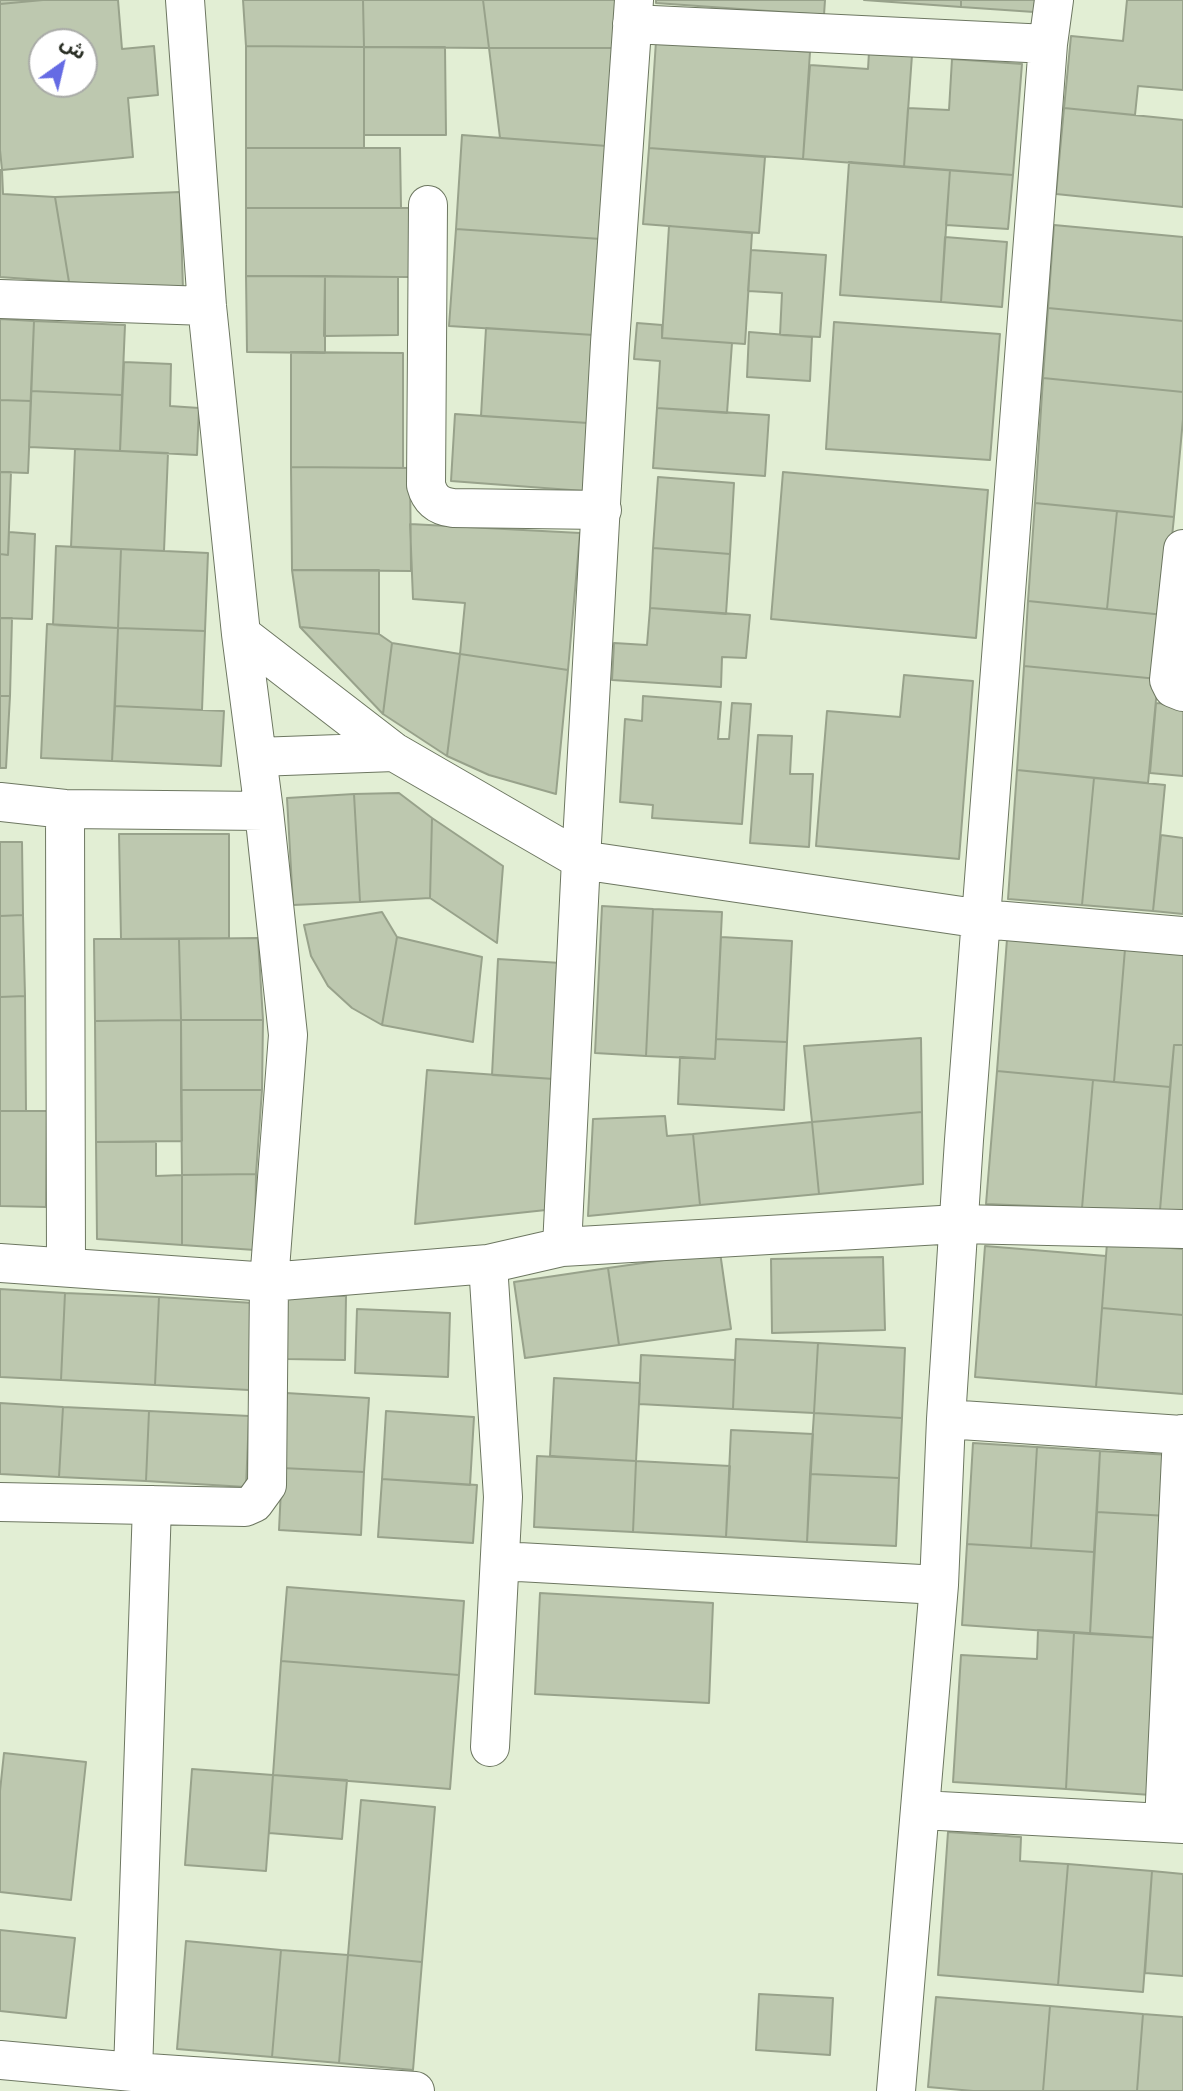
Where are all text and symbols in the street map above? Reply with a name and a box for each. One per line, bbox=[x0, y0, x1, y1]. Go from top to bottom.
north arrow bbox=[28, 28, 98, 98]
text: ش bbox=[57, 30, 91, 64]

